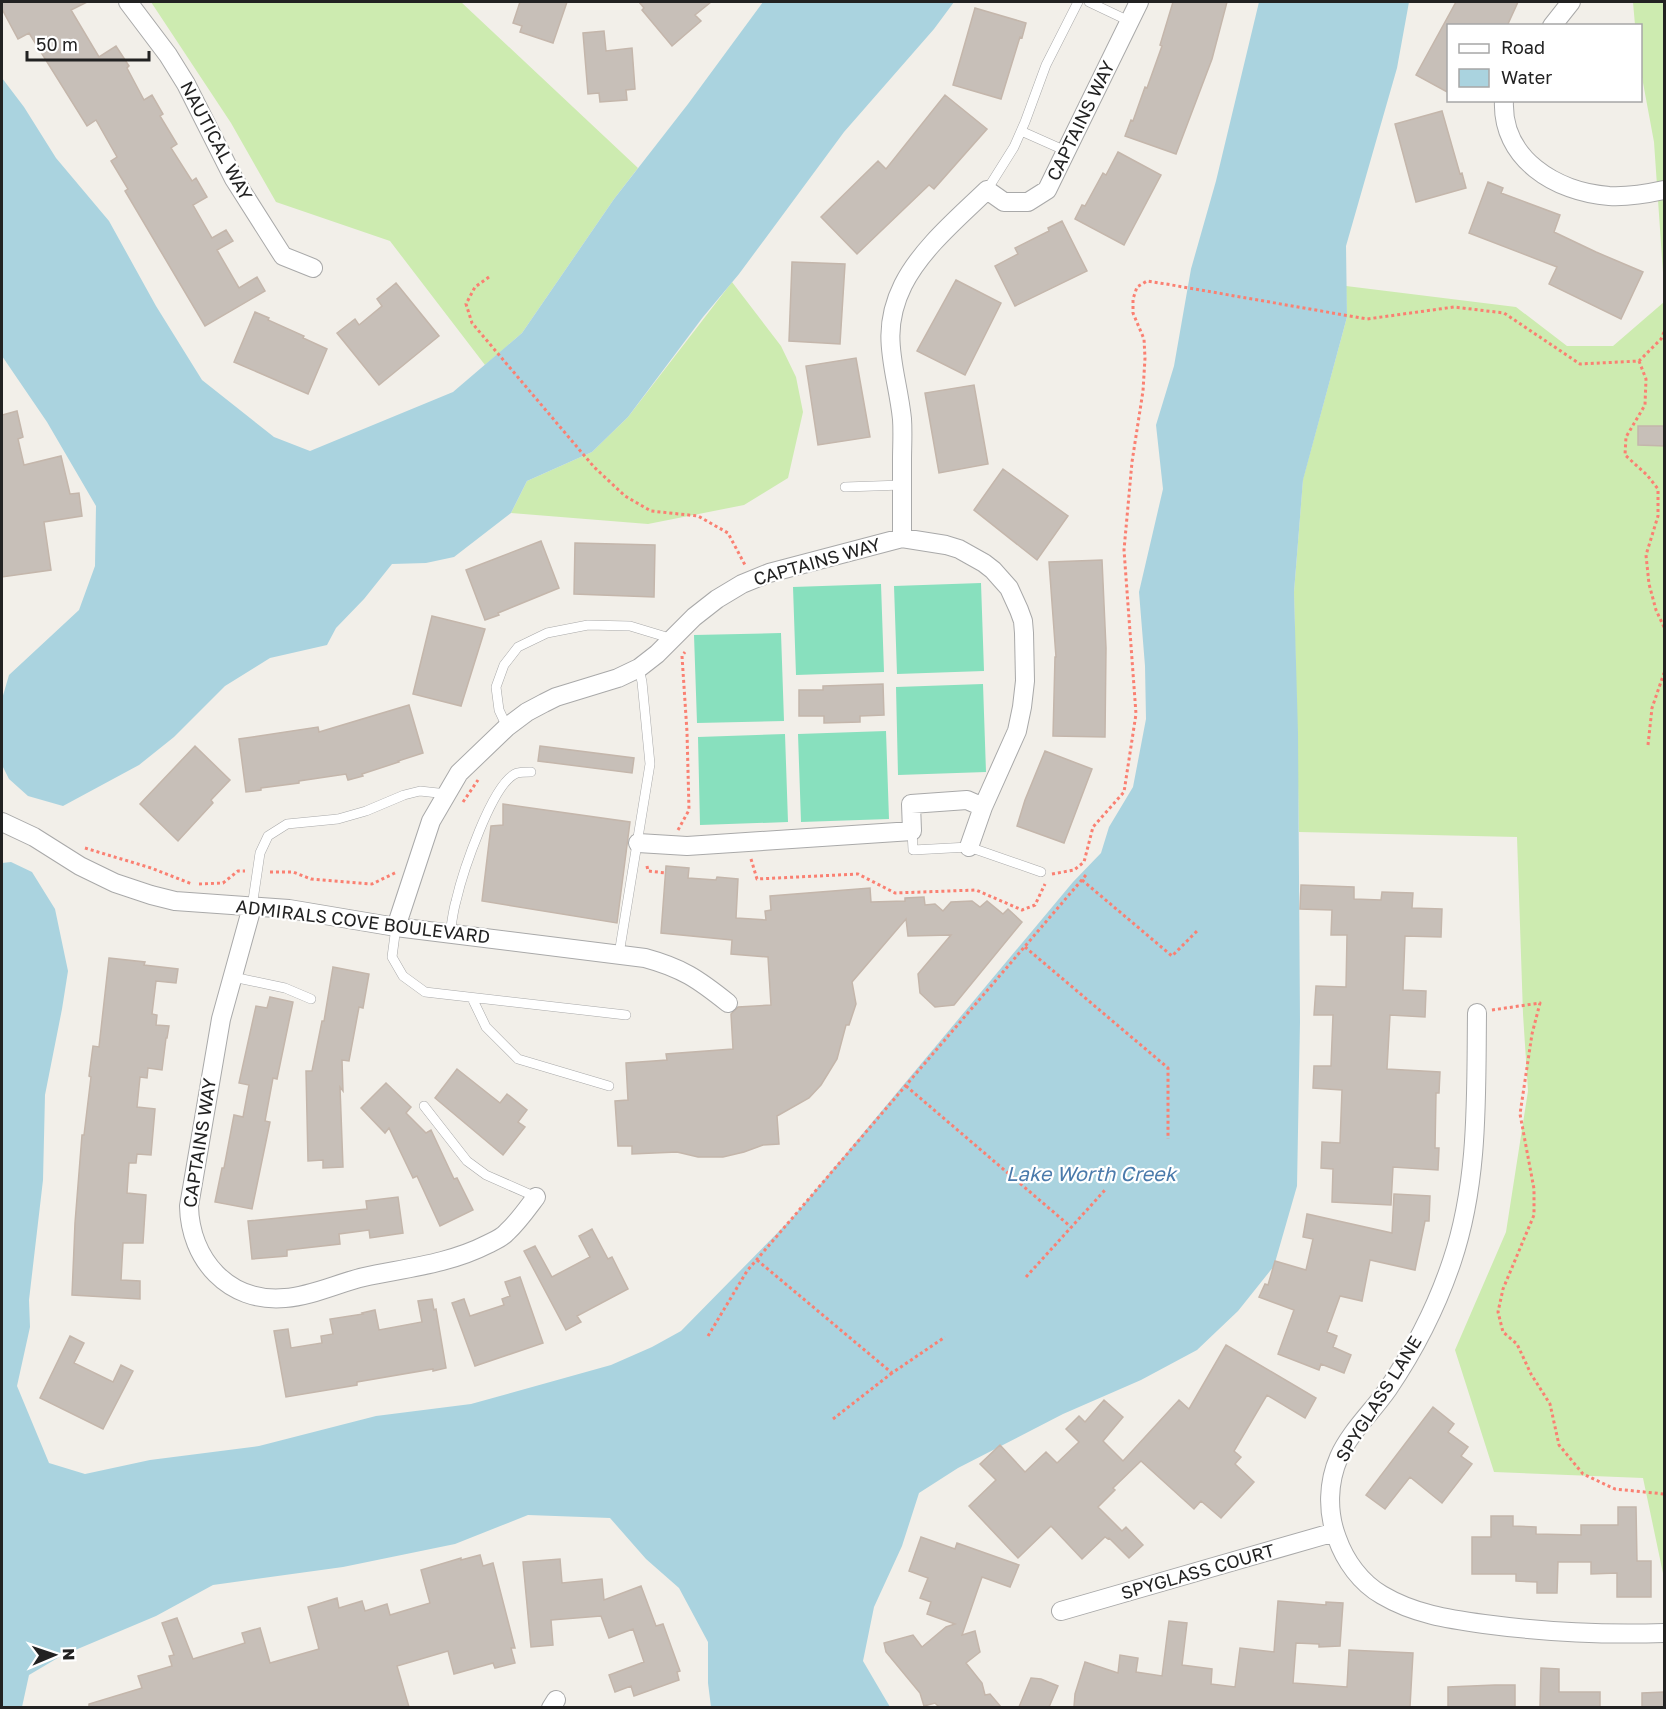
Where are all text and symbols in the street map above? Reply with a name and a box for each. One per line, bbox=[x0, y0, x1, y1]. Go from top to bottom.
scale bar bbox=[27, 24, 148, 62]
legend bbox=[1447, 24, 1642, 102]
text: 50 m bbox=[36, 33, 78, 55]
text: Road bbox=[1501, 36, 1545, 58]
street label: CAPTAINS WAY bbox=[1042, 57, 1119, 184]
text: Water bbox=[1501, 66, 1552, 88]
street label: NAUTICAL WAY bbox=[176, 77, 258, 204]
street label: CAPTAINS WAY bbox=[751, 532, 883, 590]
street label: ADMIRALS COVE BOULEVARD bbox=[235, 894, 491, 948]
street label: CAPTAINS WAY bbox=[178, 1076, 220, 1209]
water label: Lake Worth Creek bbox=[1006, 1161, 1179, 1185]
street label: SPYGLASS LANE bbox=[1331, 1331, 1426, 1466]
street label: SPYGLASS COURT bbox=[1118, 1539, 1277, 1604]
north arrow bbox=[24, 1625, 84, 1685]
text: N bbox=[59, 1648, 79, 1661]

